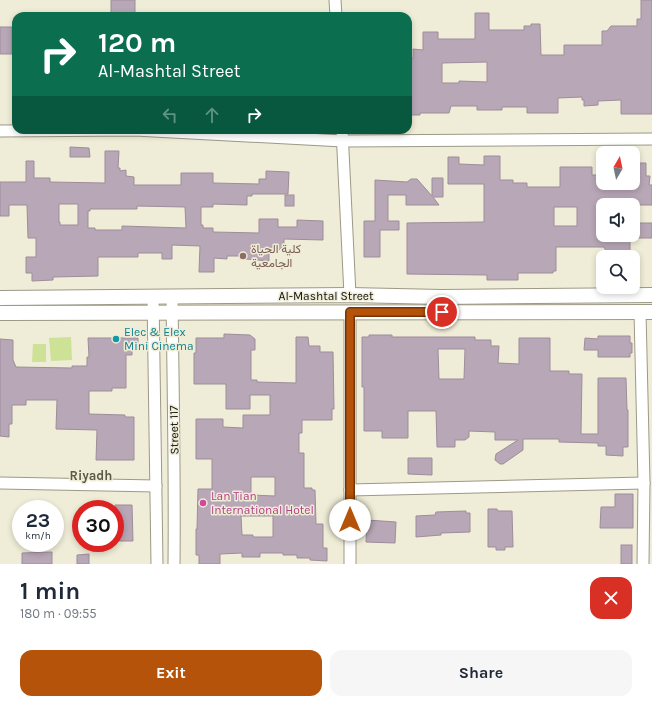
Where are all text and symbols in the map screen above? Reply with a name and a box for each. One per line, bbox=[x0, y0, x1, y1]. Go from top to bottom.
text: 120 m bbox=[98, 26, 176, 59]
icon: right bbox=[32, 28, 84, 80]
text: Al-Mashtal Street bbox=[98, 60, 241, 82]
icon: left bbox=[159, 104, 181, 126]
icon: ahead bbox=[201, 104, 223, 126]
icon: right bbox=[243, 104, 265, 126]
north arrow bbox=[596, 146, 640, 190]
map controls bbox=[596, 146, 640, 294]
button: sound bbox=[596, 198, 640, 242]
place label: كلية الحياة الجامعية bbox=[251, 242, 301, 270]
button: search bbox=[596, 250, 640, 294]
marker: كلية الحياة الجامعية bbox=[238, 251, 248, 261]
street label: Al-Mashtal Street bbox=[278, 289, 374, 303]
pin bbox=[425, 295, 459, 329]
icon: arrive bbox=[431, 301, 453, 323]
place label: Elec & Elex Mini Cinema bbox=[124, 325, 194, 353]
marker: Elec & Elex Mini Cinema bbox=[111, 334, 121, 344]
street label: Street 117 bbox=[167, 405, 181, 455]
district label: Riyadh bbox=[70, 468, 112, 483]
place label: Lan Tian International Hotel bbox=[211, 489, 314, 517]
marker: Lan Tian International Hotel bbox=[198, 498, 208, 508]
position arrow bbox=[329, 499, 371, 541]
speed limit sign: 30 bbox=[72, 500, 124, 552]
text: 23 bbox=[26, 509, 50, 532]
text: km/h bbox=[25, 530, 51, 542]
text: 1 min bbox=[20, 577, 80, 605]
button: close bbox=[590, 577, 632, 619]
text: 180 m · 09:55 bbox=[20, 606, 97, 621]
button: Exit bbox=[20, 650, 322, 696]
button: Share bbox=[330, 650, 632, 696]

